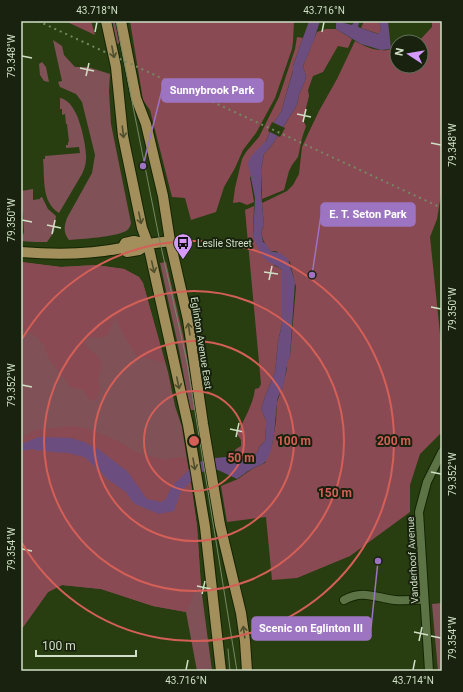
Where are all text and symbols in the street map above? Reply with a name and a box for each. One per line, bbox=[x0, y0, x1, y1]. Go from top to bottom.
text: 43.718°N bbox=[76, 5, 118, 16]
text: 43.716°N bbox=[303, 5, 345, 16]
text: 79.348°W bbox=[6, 34, 17, 78]
north arrow bbox=[389, 34, 429, 74]
one-way arrow bbox=[109, 45, 117, 58]
text: N bbox=[393, 47, 407, 57]
callout: Sunnybrook Park bbox=[162, 79, 263, 102]
text: Sunnybrook Park bbox=[170, 84, 254, 97]
text: 79.348°W bbox=[447, 123, 458, 167]
one-way arrow bbox=[119, 125, 127, 138]
text: 79.350°W bbox=[6, 198, 17, 242]
callout: E. T. Seton Park bbox=[321, 203, 415, 226]
text: E. T. Seton Park bbox=[329, 208, 407, 221]
one-way arrow bbox=[137, 211, 145, 224]
bus stop icon: Leslie Street bbox=[172, 232, 194, 260]
place label: Leslie Street bbox=[197, 238, 252, 249]
one-way arrow bbox=[149, 261, 157, 274]
text: 79.350°W bbox=[447, 287, 458, 331]
street label: Eglinton Avenue East bbox=[189, 296, 214, 390]
one-way arrow bbox=[185, 323, 193, 336]
text: 79.352°W bbox=[6, 363, 17, 407]
one-way arrow bbox=[175, 377, 183, 390]
centre of rings bbox=[187, 434, 201, 448]
text: 100 m bbox=[277, 434, 311, 448]
text: 200 m bbox=[377, 434, 411, 448]
text: 50 m bbox=[227, 451, 255, 465]
text: 79.352°W bbox=[447, 452, 458, 496]
one-way arrow bbox=[191, 457, 199, 470]
text: 150 m bbox=[318, 486, 352, 500]
street label: Vanderhoof Avenue bbox=[405, 516, 420, 604]
text: 79.354°W bbox=[6, 527, 17, 571]
text: 79.354°W bbox=[447, 616, 458, 660]
callout: Scenic on Eglinton III bbox=[252, 617, 371, 640]
text: Scenic on Eglinton III bbox=[259, 622, 363, 635]
one-way arrow bbox=[240, 626, 248, 639]
scale bar bbox=[36, 632, 136, 658]
text: 100 m bbox=[42, 639, 76, 653]
text: 43.716°N bbox=[165, 675, 207, 686]
text: 43.714°N bbox=[392, 675, 434, 686]

